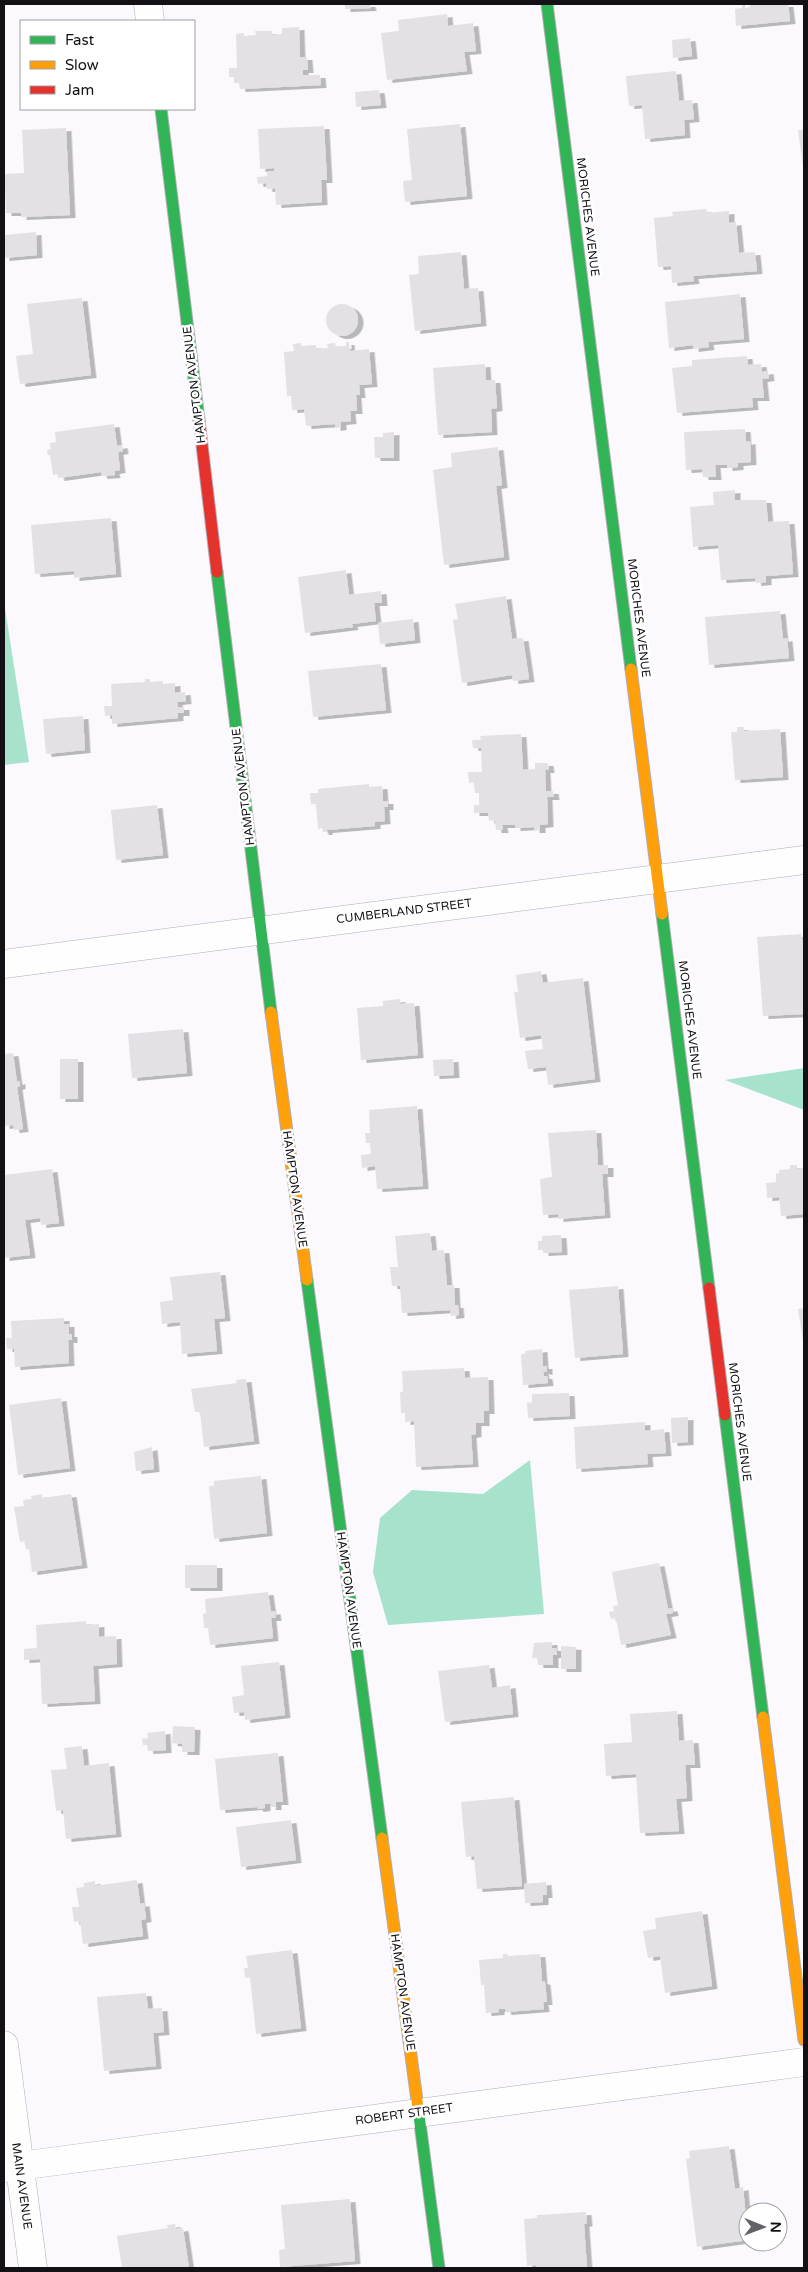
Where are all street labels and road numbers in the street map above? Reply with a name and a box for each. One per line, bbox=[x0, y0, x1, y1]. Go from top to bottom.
street label: MORICHES AVENUE bbox=[574, 157, 602, 278]
street label: HAMPTON AVENUE bbox=[180, 325, 208, 444]
street label: MORICHES AVENUE bbox=[625, 558, 653, 679]
street label: HAMPTON AVENUE bbox=[229, 727, 257, 846]
street label: CUMBERLAND STREET bbox=[335, 896, 473, 926]
street label: MORICHES AVENUE bbox=[676, 960, 704, 1081]
street label: HAMPTON AVENUE bbox=[280, 1130, 310, 1249]
street label: MORICHES AVENUE bbox=[726, 1362, 754, 1483]
street label: HAMPTON AVENUE bbox=[334, 1531, 364, 1650]
street label: HAMPTON AVENUE bbox=[388, 1933, 418, 2052]
street label: ROBERT STREET bbox=[354, 2100, 455, 2128]
street label: MAIN AVENUE bbox=[9, 2142, 35, 2231]

